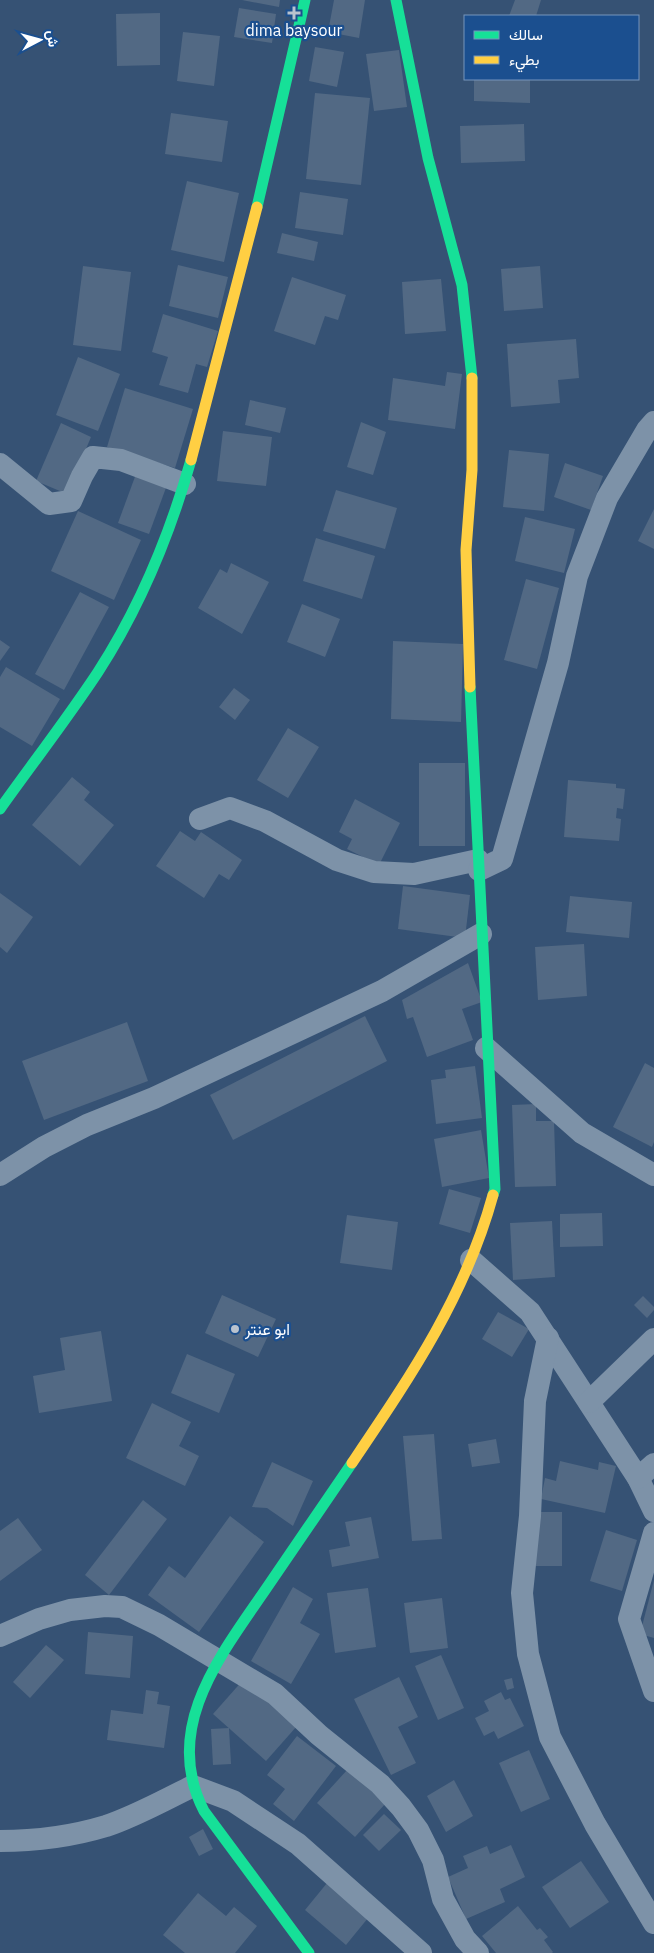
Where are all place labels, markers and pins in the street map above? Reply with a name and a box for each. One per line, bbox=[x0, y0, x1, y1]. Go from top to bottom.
marker: dima baysour bbox=[288, 7, 300, 19]
place label: dima baysour bbox=[246, 20, 343, 40]
place label: ابو عنتر bbox=[244, 1319, 290, 1340]
marker: ابو عنتر bbox=[229, 1323, 241, 1335]

